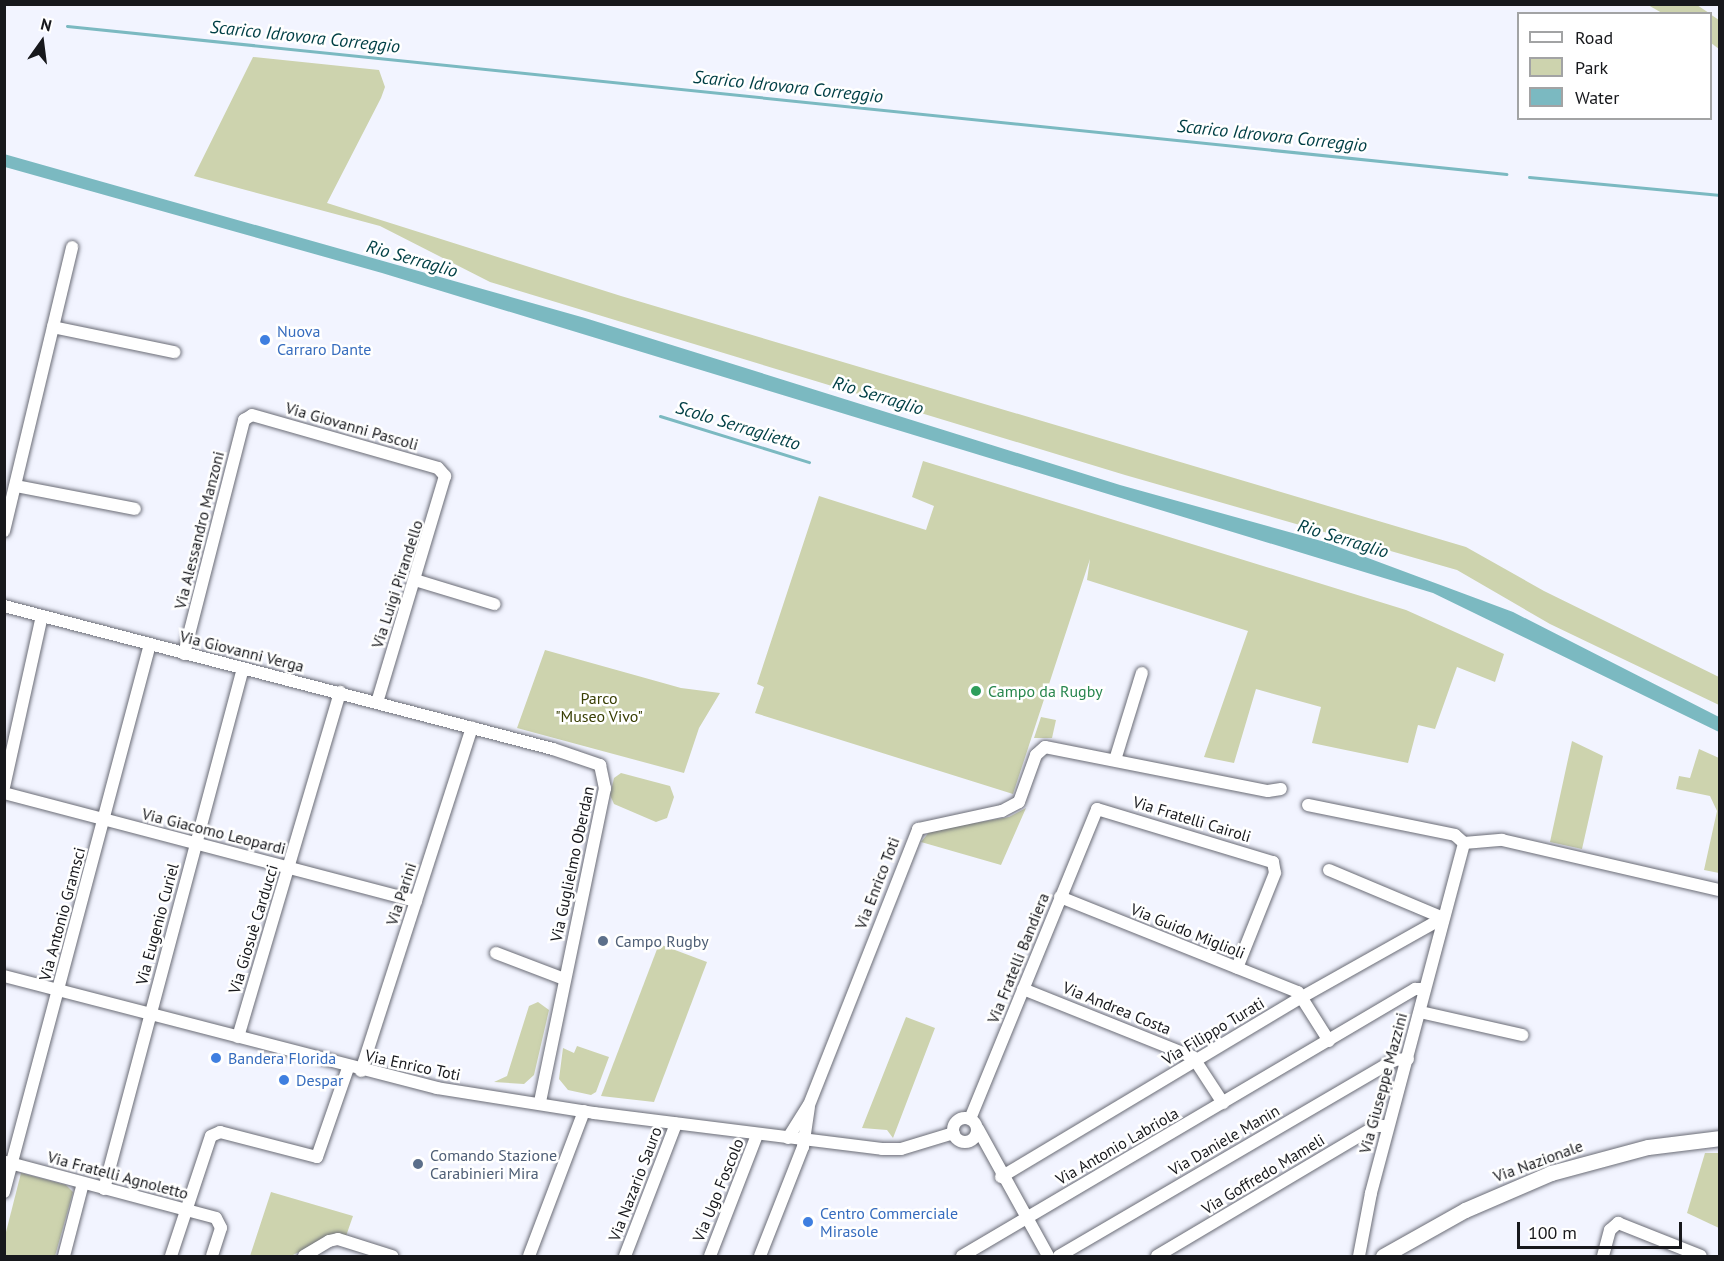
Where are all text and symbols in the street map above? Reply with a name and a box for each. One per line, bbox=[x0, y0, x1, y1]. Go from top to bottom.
north arrow bbox=[12, 12, 72, 72]
legend bbox=[1517, 12, 1712, 120]
text: N bbox=[39, 14, 54, 36]
water label: Scarico Idrovora Correggio bbox=[209, 16, 401, 58]
text: Road bbox=[1575, 26, 1613, 49]
text: Park bbox=[1575, 56, 1608, 79]
water label: Scarico Idrovora Correggio bbox=[692, 66, 884, 108]
text: Water bbox=[1575, 86, 1619, 109]
water label: Scarico Idrovora Correggio bbox=[1176, 115, 1368, 157]
water label: Rio Serraglio bbox=[364, 236, 460, 282]
place label: Nuova Carraro Dante bbox=[277, 321, 371, 359]
marker: Nuova Carraro Dante bbox=[258, 333, 272, 347]
water label: Rio Serraglio bbox=[830, 372, 926, 420]
water label: Scolo Serraglietto bbox=[673, 397, 803, 455]
street label: Via Giovanni Pascoli bbox=[283, 398, 421, 454]
street label: Via Alessandro Manzoni bbox=[170, 449, 228, 611]
water label: Rio Serraglio bbox=[1295, 515, 1391, 563]
street label: Via Luigi Pirandello bbox=[367, 517, 427, 651]
street label: Via Giovanni Verga bbox=[178, 626, 306, 676]
place label: Campo da Rugby bbox=[988, 681, 1103, 701]
marker: Campo da Rugby bbox=[969, 684, 983, 698]
park label: Parco "Museo Vivo" bbox=[555, 688, 643, 726]
street label: Via Guglielmo Oberdan bbox=[546, 784, 598, 944]
street label: Via Fratelli Cairoli bbox=[1131, 792, 1253, 846]
street label: Via Giacomo Leopardi bbox=[140, 804, 288, 858]
street label: Via Enrico Toti bbox=[851, 834, 903, 932]
street label: Via Antonio Gramsci bbox=[35, 845, 89, 983]
street label: Via Parini bbox=[382, 860, 420, 928]
street label: Via Eugenio Curiel bbox=[131, 861, 183, 987]
street label: Via Giosuè Carducci bbox=[224, 862, 282, 996]
street label: Via Fratelli Bandiera bbox=[983, 890, 1053, 1026]
street label: Via Guido Miglioli bbox=[1128, 899, 1248, 963]
place label: Campo Rugby bbox=[615, 931, 709, 951]
marker: Campo Rugby bbox=[596, 934, 610, 948]
street label: Via Andrea Costa bbox=[1060, 977, 1174, 1039]
street label: Via Filippo Turati bbox=[1158, 993, 1268, 1069]
street label: Via Giuseppe Mazzini bbox=[1355, 1010, 1411, 1156]
street label: Via Enrico Toti bbox=[363, 1045, 463, 1085]
place label: Bandera Florida bbox=[228, 1048, 336, 1068]
marker: Bandera Florida bbox=[209, 1051, 223, 1065]
place label: Despar bbox=[296, 1070, 343, 1090]
marker: Despar bbox=[277, 1073, 291, 1087]
street label: Via Daniele Manin bbox=[1165, 1101, 1283, 1179]
street label: Via Antonio Labriola bbox=[1052, 1103, 1182, 1189]
street label: Via Nazario Sauro bbox=[604, 1124, 666, 1244]
street label: Via Goffredo Mameli bbox=[1198, 1130, 1328, 1218]
street label: Via Ugo Foscolo bbox=[689, 1136, 747, 1244]
street label: Via Nazionale bbox=[1491, 1136, 1585, 1186]
place label: Comando Stazione Carabinieri Mira bbox=[430, 1145, 557, 1183]
street label: Via Fratelli Agnoletto bbox=[45, 1147, 191, 1203]
marker: Comando Stazione Carabinieri Mira bbox=[411, 1157, 425, 1171]
place label: Centro Commerciale Mirasole bbox=[820, 1203, 958, 1241]
scale bar bbox=[1520, 1210, 1685, 1248]
marker: Centro Commerciale Mirasole bbox=[801, 1215, 815, 1229]
text: 100 m bbox=[1528, 1221, 1577, 1244]

